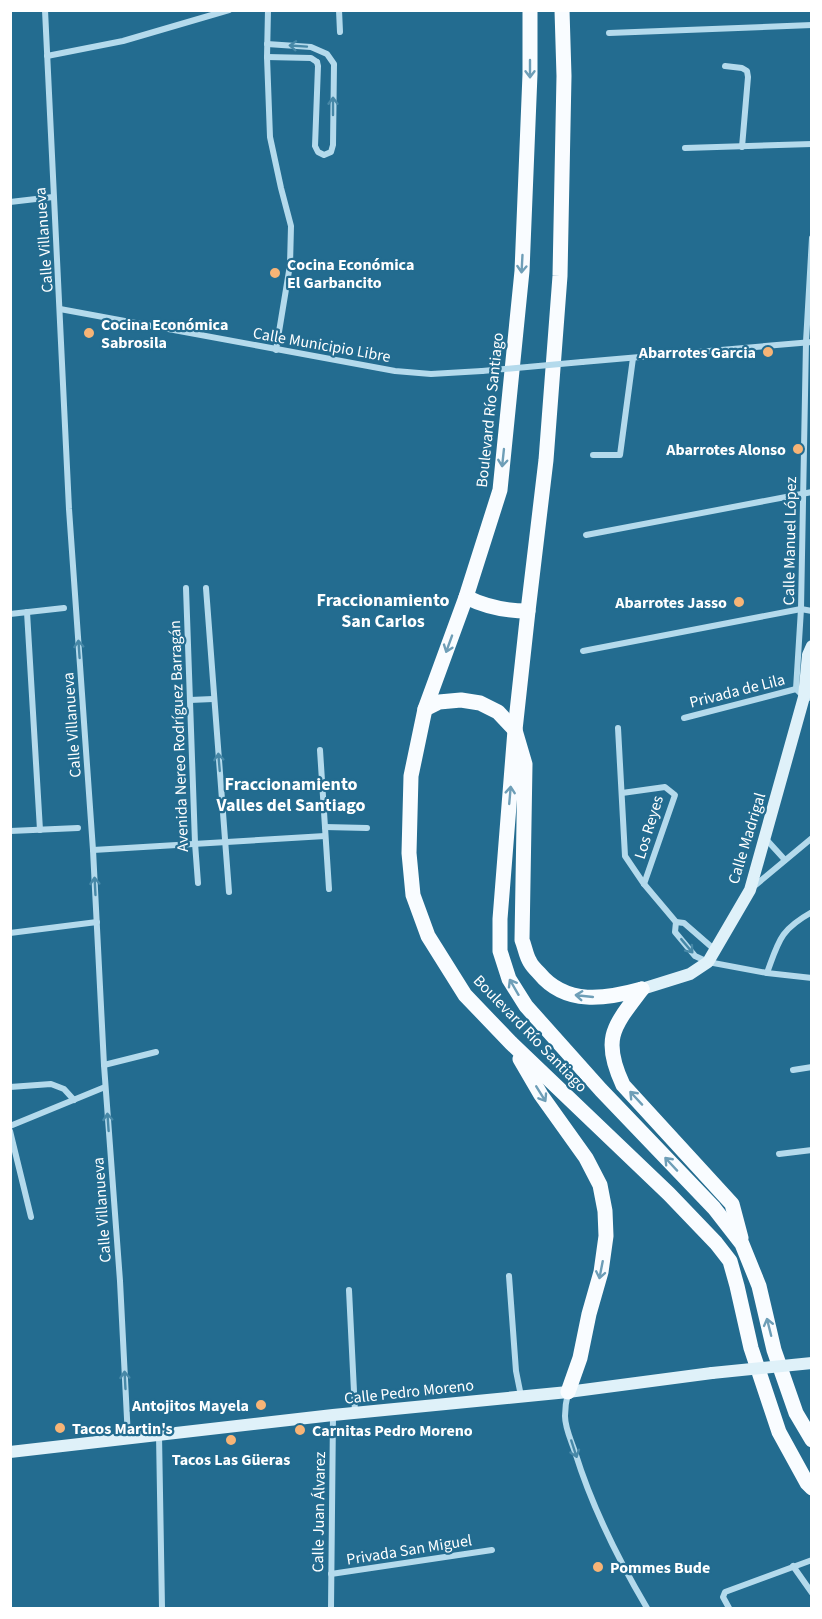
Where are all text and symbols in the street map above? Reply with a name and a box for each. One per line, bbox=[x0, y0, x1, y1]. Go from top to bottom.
one-way arrow bbox=[288, 40, 308, 51]
one-way arrow bbox=[524, 58, 536, 78]
one-way arrow bbox=[327, 96, 339, 116]
street label: Calle Villanueva bbox=[29, 186, 59, 293]
one-way arrow bbox=[517, 253, 528, 273]
place label: Cocina Económica El Garbancito bbox=[287, 254, 414, 294]
marker: Cocina Económica El Garbancito bbox=[268, 266, 282, 280]
place label: Cocina Económica Sabrosila bbox=[101, 314, 228, 354]
street label: Calle Municipio Libre bbox=[251, 322, 392, 368]
marker: Cocina Económica Sabrosila bbox=[82, 326, 96, 340]
street label: Boulevard Río Santiago bbox=[471, 331, 509, 489]
place label: Abarrotes Garcia bbox=[638, 342, 756, 364]
marker: Abarrotes Garcia bbox=[761, 345, 775, 359]
place label: Abarrotes Alonso bbox=[665, 439, 786, 461]
marker: Abarrotes Alonso bbox=[791, 442, 805, 456]
one-way arrow bbox=[497, 447, 508, 467]
street label: Calle Manuel López bbox=[778, 476, 802, 606]
district label: Fraccionamiento San Carlos bbox=[317, 588, 449, 634]
place label: Abarrotes Jasso bbox=[614, 592, 727, 614]
marker: Abarrotes Jasso bbox=[732, 595, 746, 609]
street label: Avenida Nereo Rodríguez Barragán bbox=[164, 620, 194, 852]
one-way arrow bbox=[442, 635, 453, 653]
one-way arrow bbox=[73, 640, 84, 660]
street label: Privada de Lila bbox=[687, 668, 787, 713]
street label: Calle Villanueva bbox=[57, 671, 87, 778]
one-way arrow bbox=[213, 753, 224, 773]
district label: Fraccionamiento Valles del Santiago bbox=[216, 772, 365, 818]
one-way arrow bbox=[505, 786, 516, 806]
street label: Calle Madrigal bbox=[723, 790, 771, 887]
street label: Los Reyes bbox=[629, 793, 669, 862]
one-way arrow bbox=[90, 876, 101, 896]
one-way arrow bbox=[680, 938, 693, 954]
street label: Boulevard Río Santiago bbox=[468, 970, 592, 1097]
one-way arrow bbox=[508, 979, 520, 996]
one-way arrow bbox=[575, 991, 595, 1002]
one-way arrow bbox=[535, 1085, 547, 1102]
one-way arrow bbox=[629, 1091, 643, 1106]
one-way arrow bbox=[102, 1113, 113, 1133]
street label: Calle Villanueva bbox=[87, 1156, 117, 1263]
one-way arrow bbox=[664, 1156, 678, 1171]
one-way arrow bbox=[595, 1259, 606, 1279]
one-way arrow bbox=[762, 1318, 774, 1337]
one-way arrow bbox=[120, 1370, 131, 1390]
street label: Calle Pedro Moreno bbox=[343, 1374, 475, 1410]
place label: Antojitos Mayela bbox=[131, 1395, 249, 1417]
marker: Antojitos Mayela bbox=[254, 1398, 268, 1412]
place label: Tacos Martin's bbox=[72, 1418, 173, 1440]
place label: Carnitas Pedro Moreno bbox=[312, 1420, 473, 1442]
marker: Tacos Martin's bbox=[53, 1421, 67, 1435]
marker: Carnitas Pedro Moreno bbox=[293, 1423, 307, 1437]
marker: Tacos Las Güeras bbox=[224, 1433, 238, 1447]
one-way arrow bbox=[569, 1439, 580, 1458]
place label: Tacos Las Güeras bbox=[172, 1449, 290, 1471]
street label: Calle Juan Álvarez bbox=[307, 1451, 331, 1573]
street label: Privada San Miguel bbox=[345, 1529, 474, 1571]
place label: Pommes Bude bbox=[610, 1557, 710, 1579]
marker: Pommes Bude bbox=[591, 1560, 605, 1574]

